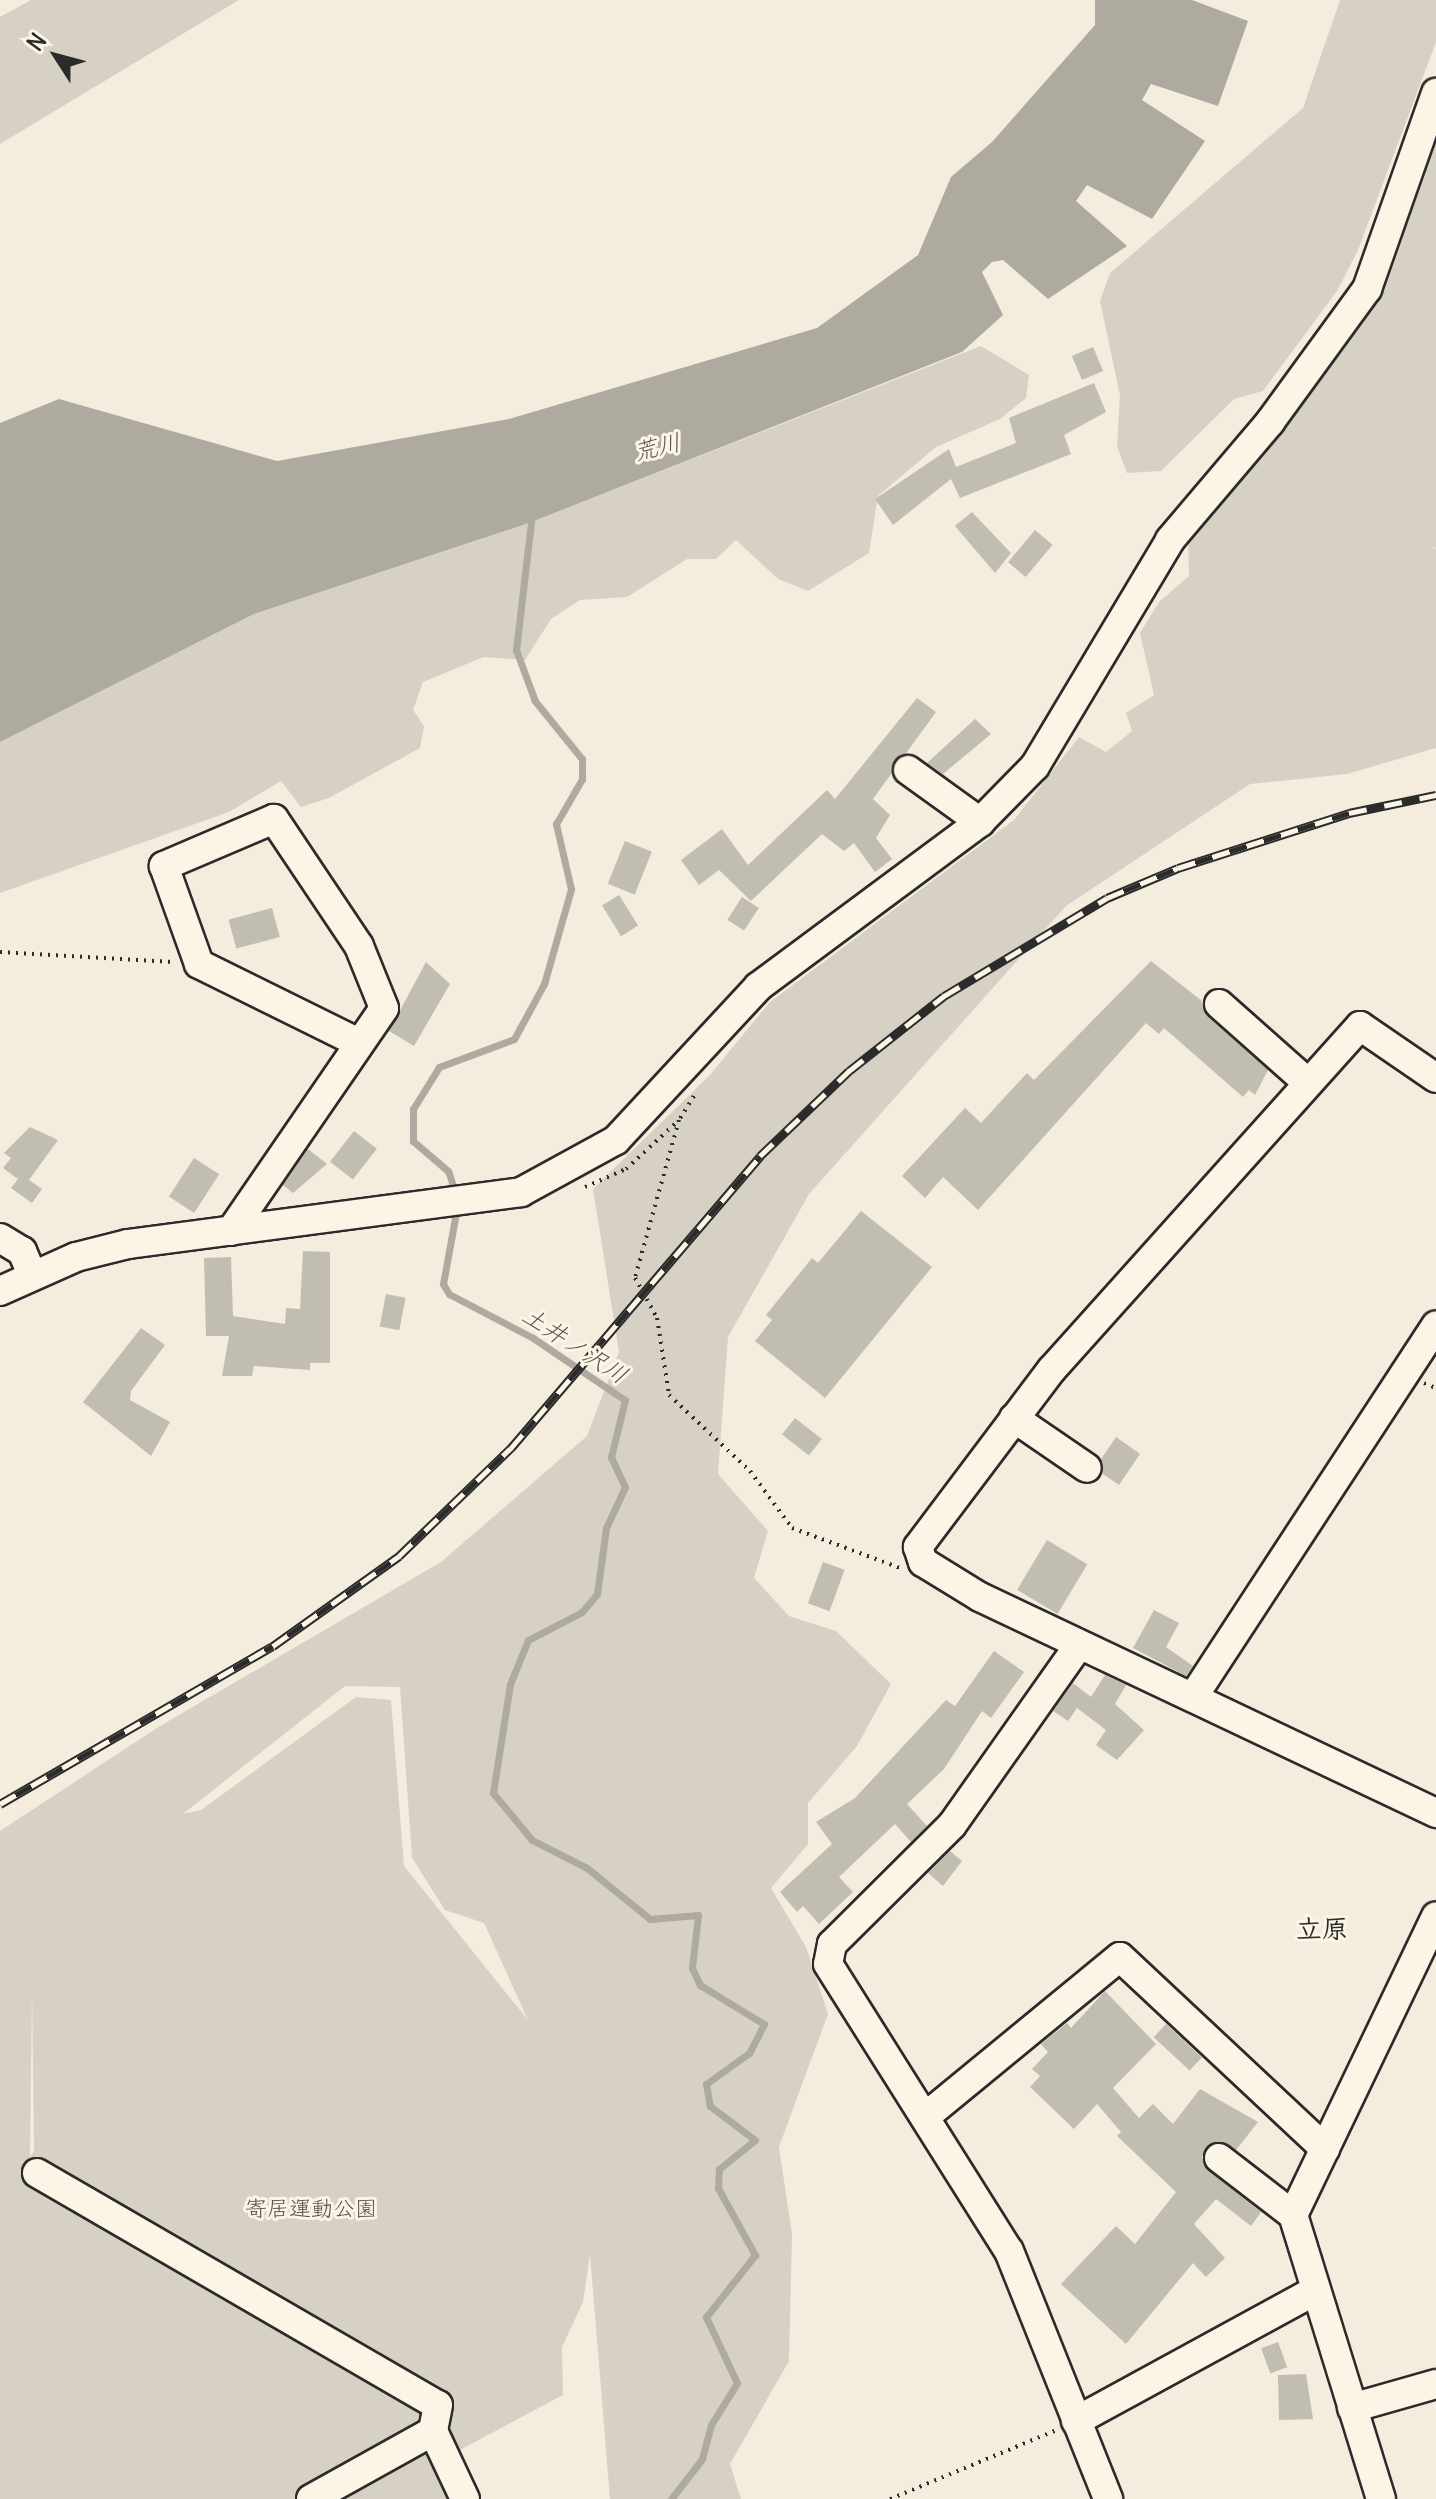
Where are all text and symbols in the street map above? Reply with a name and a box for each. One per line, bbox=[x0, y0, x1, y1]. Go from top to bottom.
north arrow bbox=[16, 16, 96, 96]
text: N bbox=[21, 28, 52, 56]
water label: 荒川 bbox=[630, 428, 684, 466]
water label: 土井ノ沢川 bbox=[517, 1300, 633, 1390]
district label: 立原 bbox=[1296, 1913, 1348, 1945]
park label: 寄居運動公園 bbox=[245, 2196, 377, 2222]

